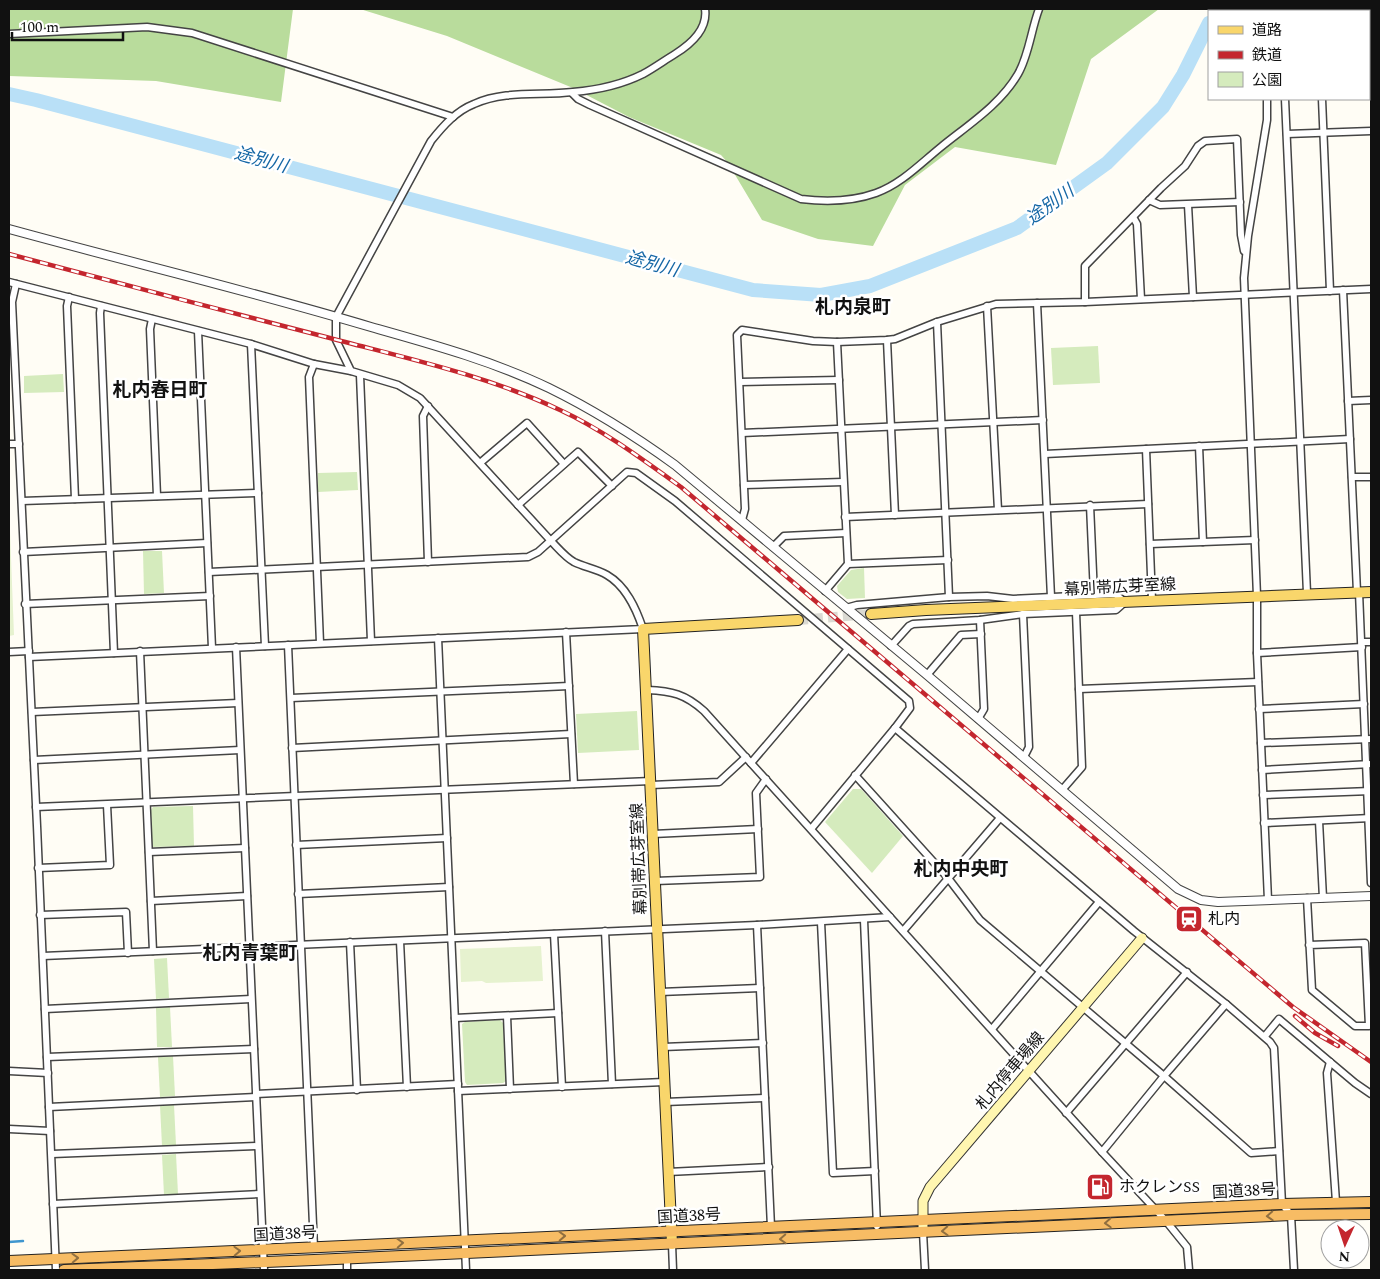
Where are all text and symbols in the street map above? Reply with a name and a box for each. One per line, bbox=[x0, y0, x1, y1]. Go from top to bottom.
scale bar bbox=[12, 10, 124, 42]
legend bbox=[1208, 10, 1370, 100]
text: 100 m bbox=[20, 16, 59, 39]
text: 道路 bbox=[1252, 19, 1282, 42]
text: 鉄道 bbox=[1252, 44, 1282, 67]
text: 公園 bbox=[1252, 69, 1282, 92]
water label: 途別川 bbox=[231, 140, 293, 181]
water label: 途別川 bbox=[1020, 177, 1081, 232]
water label: 途別川 bbox=[622, 244, 684, 285]
district label: 札内泉町 bbox=[815, 293, 891, 322]
district label: 札内春日町 bbox=[112, 376, 208, 405]
street label: 幕別帯広芽室線 bbox=[1063, 572, 1177, 602]
street label: 幕別帯広芽室線 bbox=[625, 803, 653, 915]
district label: 札内中央町 bbox=[913, 855, 1009, 884]
station icon: 札内 bbox=[1174, 904, 1204, 934]
place label: 札内 bbox=[1208, 907, 1240, 931]
district label: 札内青葉町 bbox=[202, 939, 298, 968]
street label: 札内停車場線 bbox=[970, 1027, 1050, 1115]
fuel station icon: ホクレンSS bbox=[1085, 1172, 1115, 1202]
place label: ホクレンSS bbox=[1119, 1175, 1200, 1199]
street label: 国道38号 bbox=[1211, 1177, 1277, 1205]
street label: 国道38号 bbox=[656, 1202, 722, 1230]
one-way arrow bbox=[1266, 1210, 1274, 1221]
one-way arrow bbox=[1103, 1218, 1111, 1229]
north arrow bbox=[1320, 1219, 1370, 1269]
street label: 国道38号 bbox=[252, 1220, 318, 1248]
one-way arrow bbox=[941, 1226, 949, 1236]
one-way arrow bbox=[558, 1231, 566, 1242]
one-way arrow bbox=[779, 1233, 787, 1244]
one-way arrow bbox=[396, 1238, 404, 1249]
one-way arrow bbox=[234, 1246, 242, 1256]
text: N bbox=[1338, 1246, 1351, 1267]
one-way arrow bbox=[71, 1252, 79, 1263]

